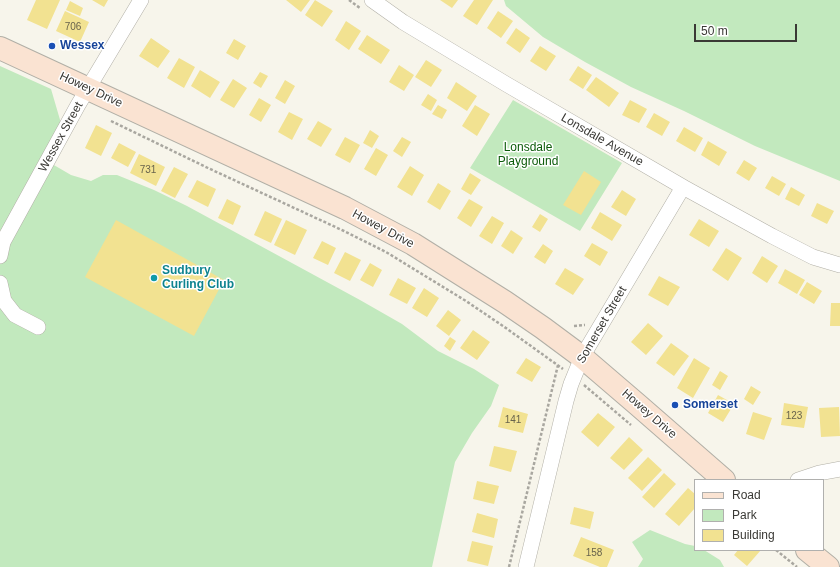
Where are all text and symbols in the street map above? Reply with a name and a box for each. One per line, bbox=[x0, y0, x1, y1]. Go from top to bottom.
scale bar bbox=[696, 16, 799, 42]
house number: 706 bbox=[65, 21, 81, 33]
text: 50 m bbox=[701, 24, 728, 38]
place label: Wessex bbox=[60, 39, 104, 53]
marker: Wessex bbox=[47, 41, 57, 51]
street label: Howey Drive bbox=[57, 69, 125, 111]
street label: Wessex Street bbox=[36, 99, 86, 175]
street label: Lonsdale Avenue bbox=[558, 111, 646, 169]
park label: Lonsdale Playground bbox=[498, 141, 558, 169]
house number: 731 bbox=[140, 164, 156, 176]
street label: Howey Drive bbox=[350, 207, 416, 251]
place label: Sudbury Curling Club bbox=[162, 264, 234, 292]
marker: Sudbury Curling Club bbox=[149, 273, 159, 283]
street label: Somerset Street bbox=[574, 284, 630, 366]
street label: Howey Drive bbox=[619, 386, 679, 442]
place label: Somerset bbox=[683, 398, 738, 412]
marker: Somerset bbox=[670, 400, 680, 410]
house number: 123 bbox=[786, 410, 802, 422]
house number: 141 bbox=[505, 414, 521, 426]
legend bbox=[694, 479, 824, 551]
text: Road bbox=[732, 488, 761, 502]
text: Park bbox=[732, 508, 757, 522]
text: Building bbox=[732, 528, 775, 542]
house number: 158 bbox=[586, 547, 602, 559]

